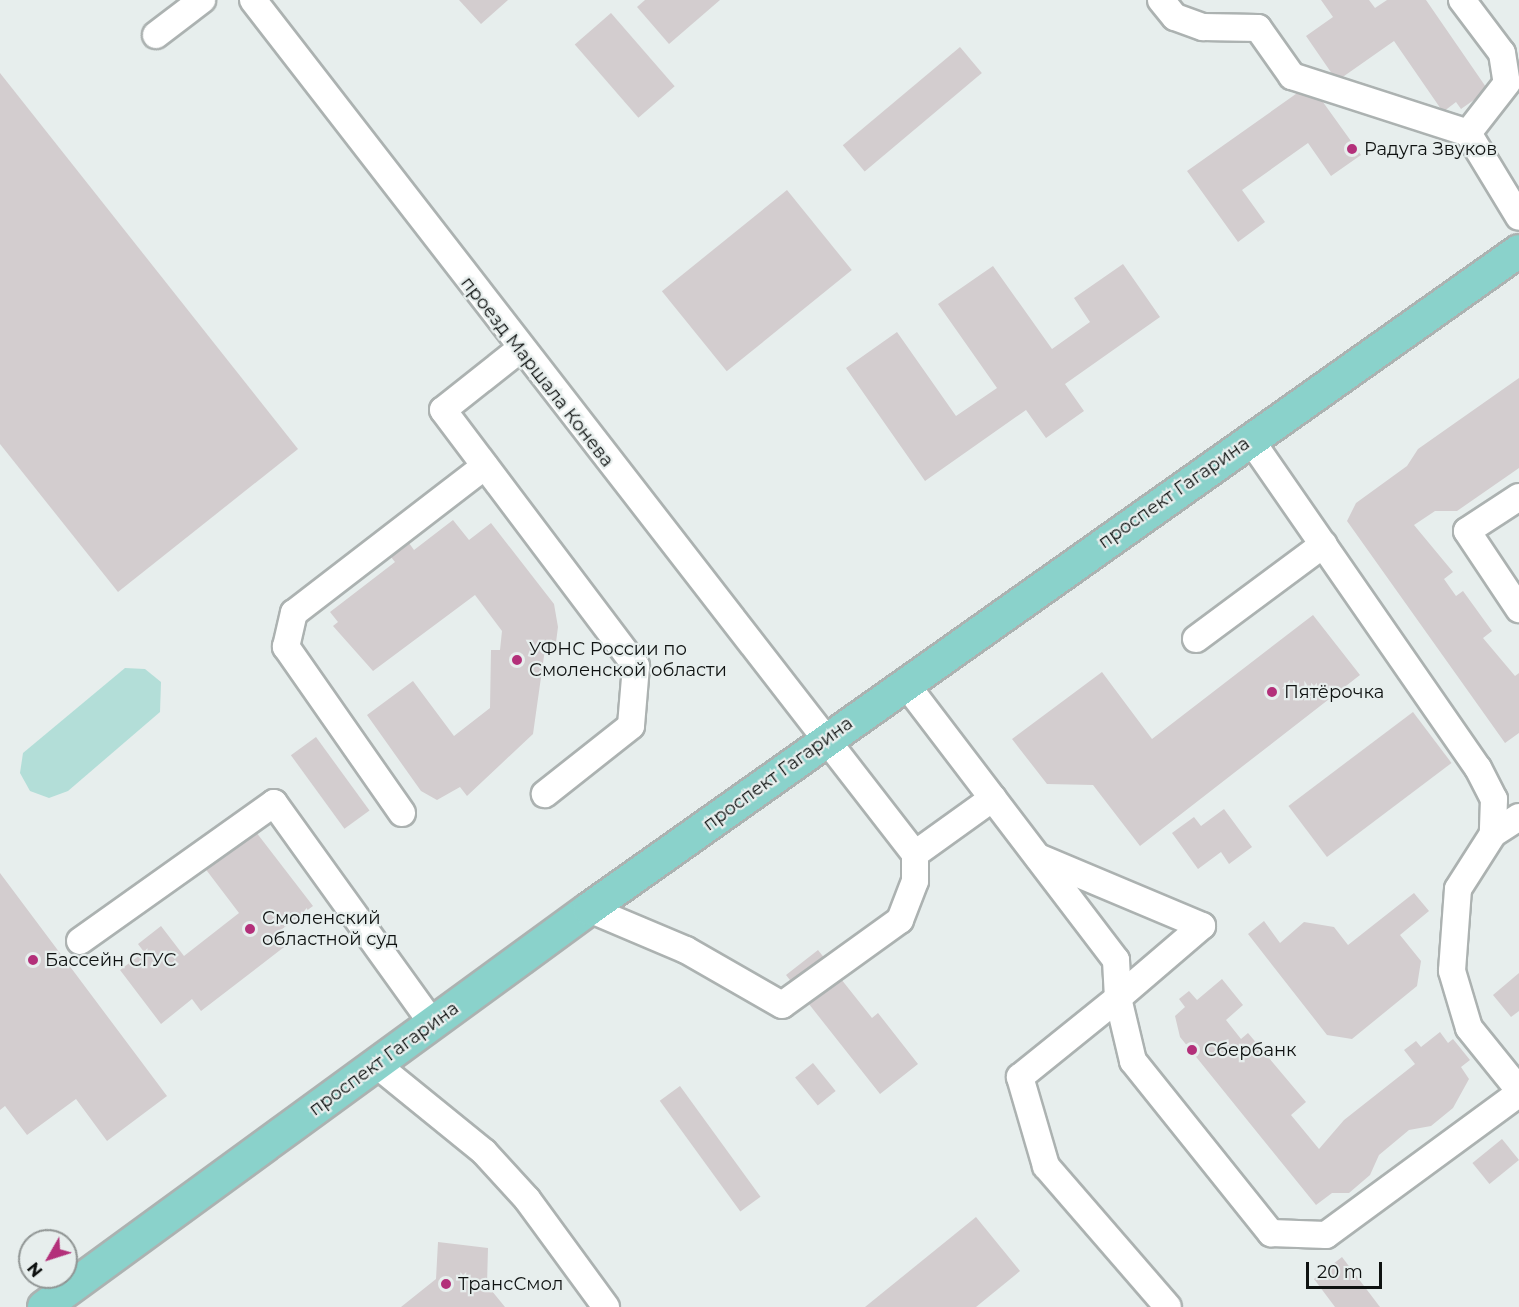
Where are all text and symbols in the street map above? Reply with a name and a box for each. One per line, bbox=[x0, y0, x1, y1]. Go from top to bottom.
place label: Радуга Звуков bbox=[1364, 138, 1497, 160]
marker: Радуга Звуков bbox=[1345, 142, 1359, 156]
street label: проезд Маршала Конева bbox=[456, 273, 618, 471]
street label: проспект Гагарина bbox=[1094, 433, 1254, 553]
place label: УФНС России по Смоленской области bbox=[529, 639, 727, 682]
marker: УФНС России по Смоленской области bbox=[510, 653, 524, 667]
place label: Пятёрочка bbox=[1284, 681, 1384, 703]
marker: Пятёрочка bbox=[1265, 685, 1279, 699]
street label: проспект Гагарина bbox=[699, 713, 857, 835]
place label: Смоленский областной суд bbox=[262, 908, 398, 950]
marker: Смоленский областной суд bbox=[243, 922, 257, 936]
place label: Бассейн СГУС bbox=[45, 949, 176, 971]
marker: Бассейн СГУС bbox=[26, 953, 40, 967]
street label: проспект Гагарина bbox=[305, 998, 463, 1120]
place label: Сбербанк bbox=[1204, 1039, 1296, 1061]
marker: Сбербанк bbox=[1185, 1043, 1199, 1057]
north arrow bbox=[18, 1229, 78, 1289]
scale bar bbox=[1309, 1250, 1386, 1288]
text: N bbox=[24, 1258, 47, 1280]
text: 20 m bbox=[1317, 1261, 1363, 1283]
place label: ТрансСмол bbox=[458, 1273, 563, 1295]
marker: ТрансСмол bbox=[439, 1277, 453, 1291]

